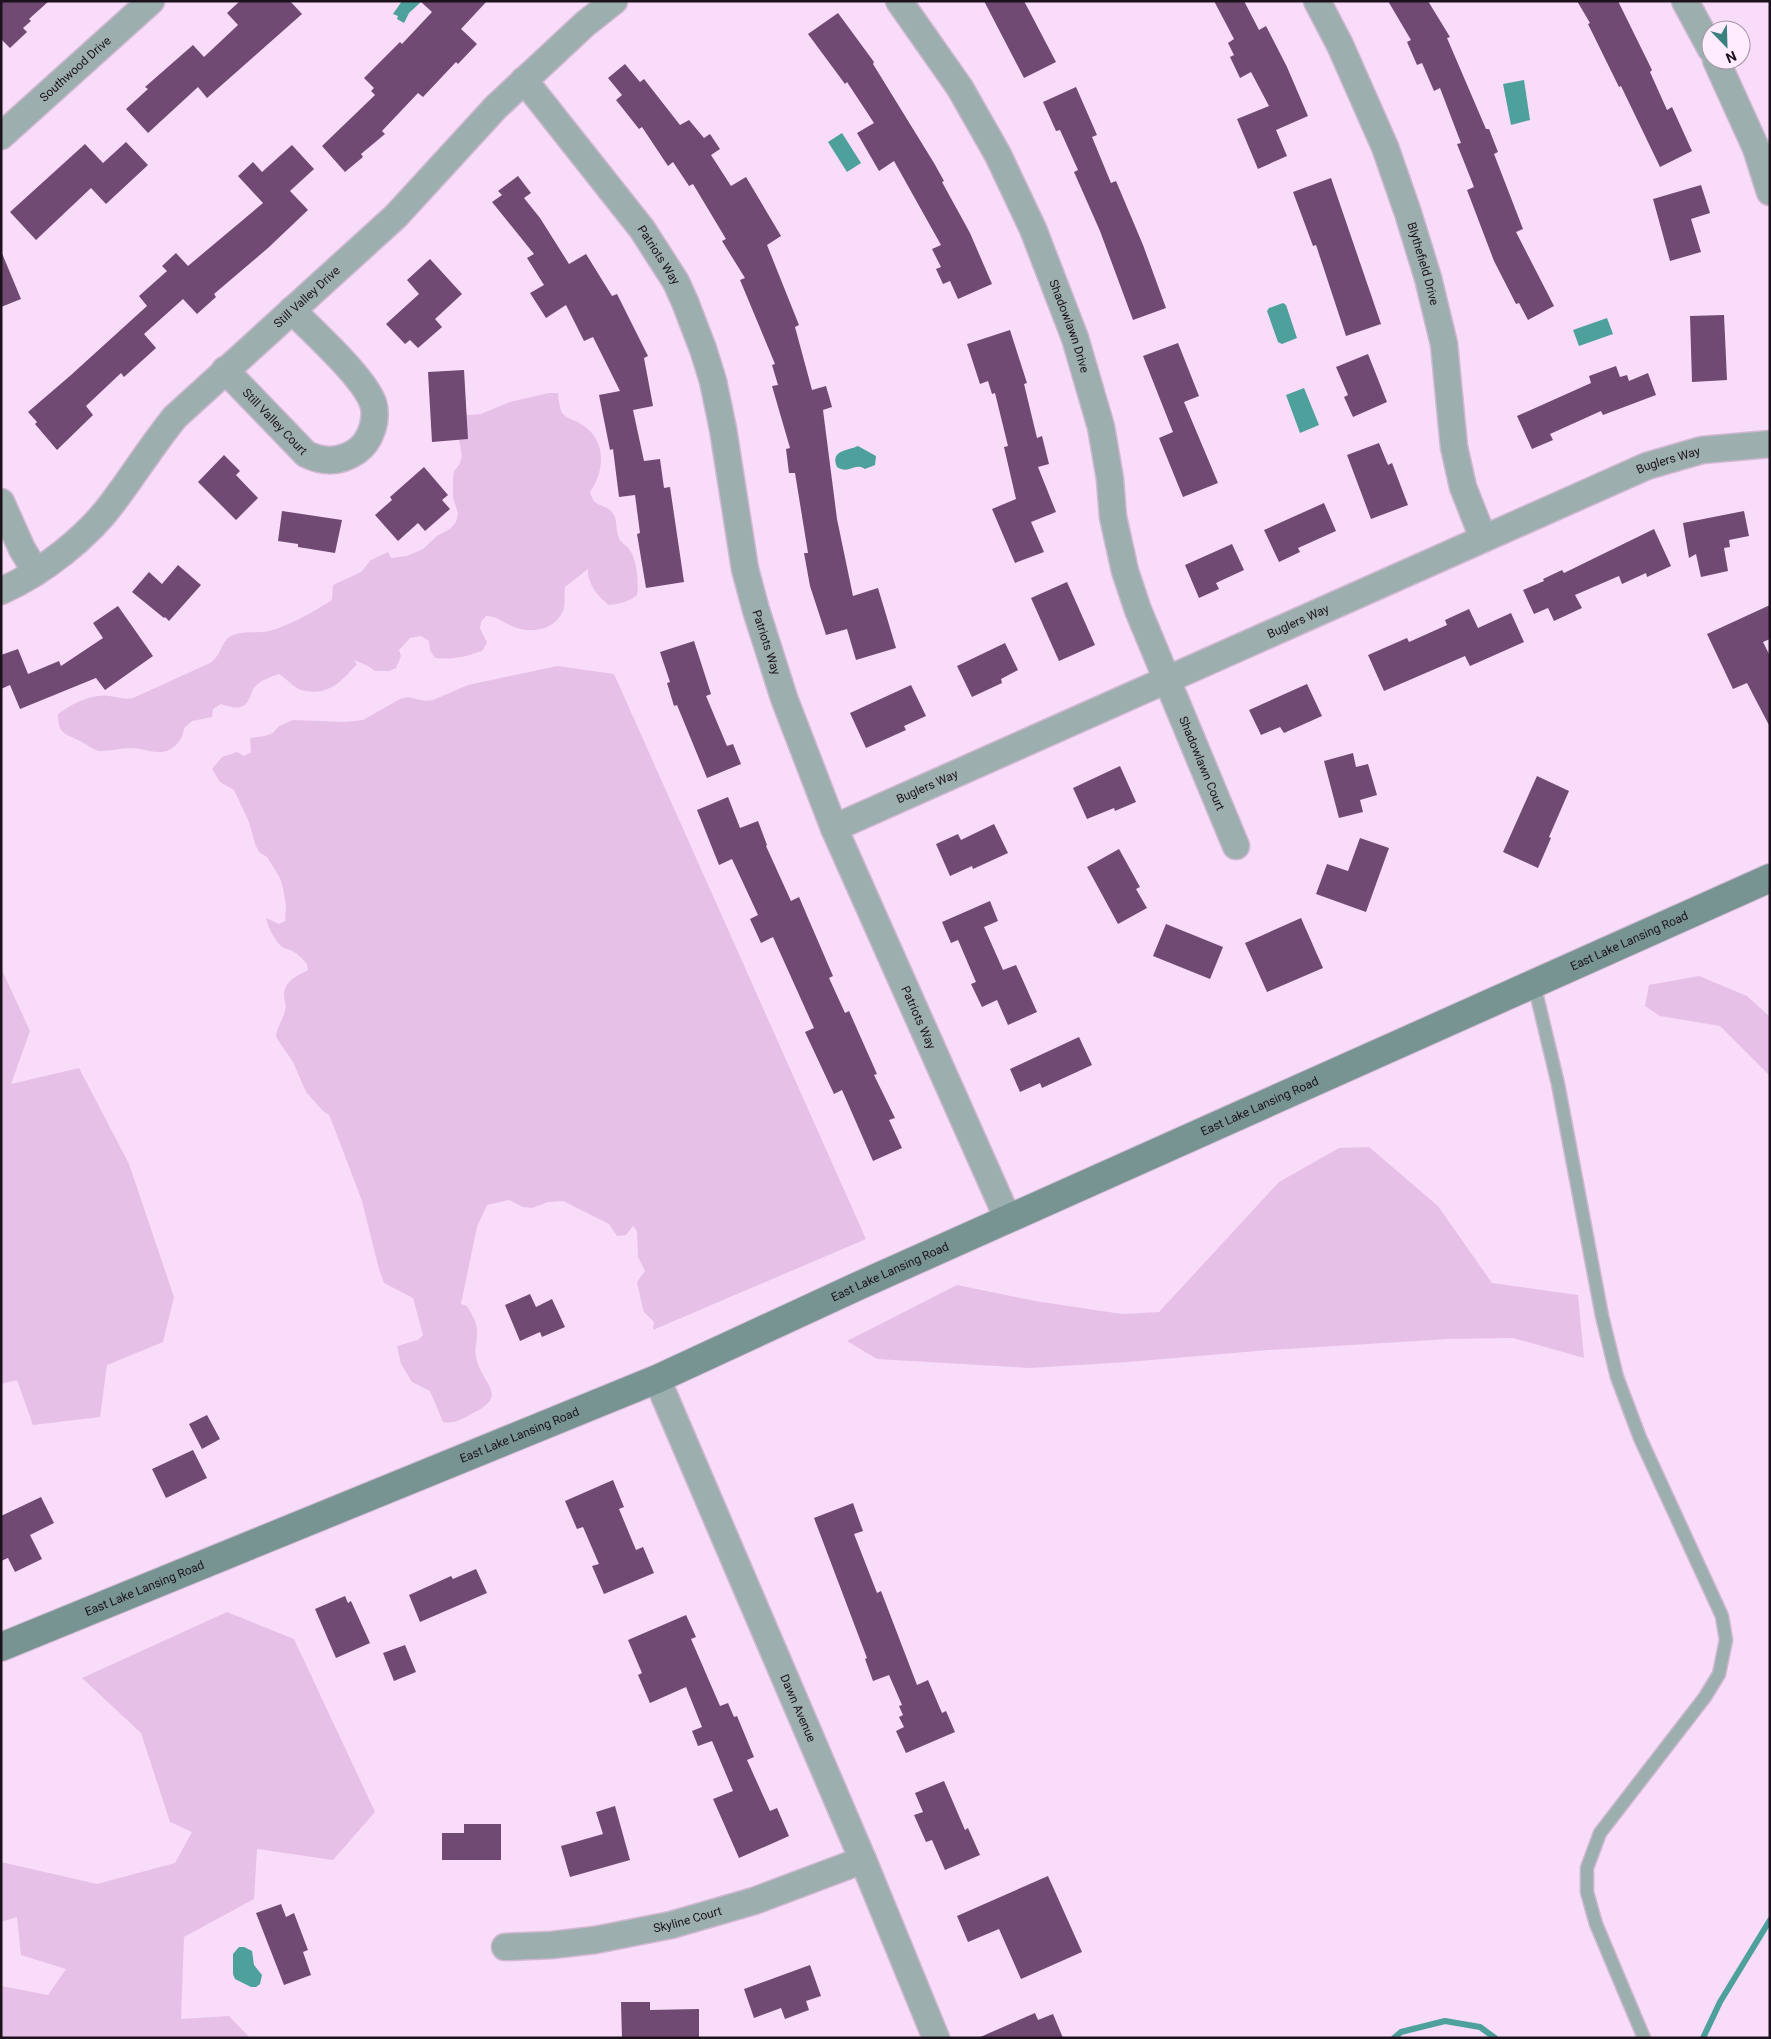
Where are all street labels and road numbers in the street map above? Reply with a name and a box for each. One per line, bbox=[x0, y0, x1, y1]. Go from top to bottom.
street label: Southwood Drive bbox=[37, 34, 114, 105]
street label: Blythefield Drive bbox=[1404, 221, 1441, 307]
street label: Patriots Way bbox=[635, 223, 683, 288]
street label: Still Valley Drive bbox=[271, 263, 343, 331]
street label: Shadowlawn Drive bbox=[1046, 278, 1092, 375]
street label: Still Valley Court bbox=[240, 386, 310, 458]
street label: Buglers Way bbox=[1634, 444, 1702, 477]
street label: Buglers Way bbox=[1265, 601, 1331, 641]
street label: Patriots Way bbox=[749, 608, 783, 677]
street label: Shadowlawn Court bbox=[1176, 714, 1227, 813]
street label: Buglers Way bbox=[894, 767, 960, 806]
street label: East Lake Lansing Road bbox=[1568, 909, 1690, 973]
street label: Patriots Way bbox=[898, 984, 939, 1051]
street label: East Lake Lansing Road bbox=[1198, 1074, 1321, 1139]
street label: East Lake Lansing Road bbox=[829, 1239, 951, 1304]
street label: East Lake Lansing Road bbox=[458, 1405, 581, 1466]
street label: East Lake Lansing Road bbox=[83, 1558, 206, 1619]
street label: Dawn Avenue bbox=[777, 1672, 819, 1744]
street label: Skyline Court bbox=[652, 1904, 723, 1935]

